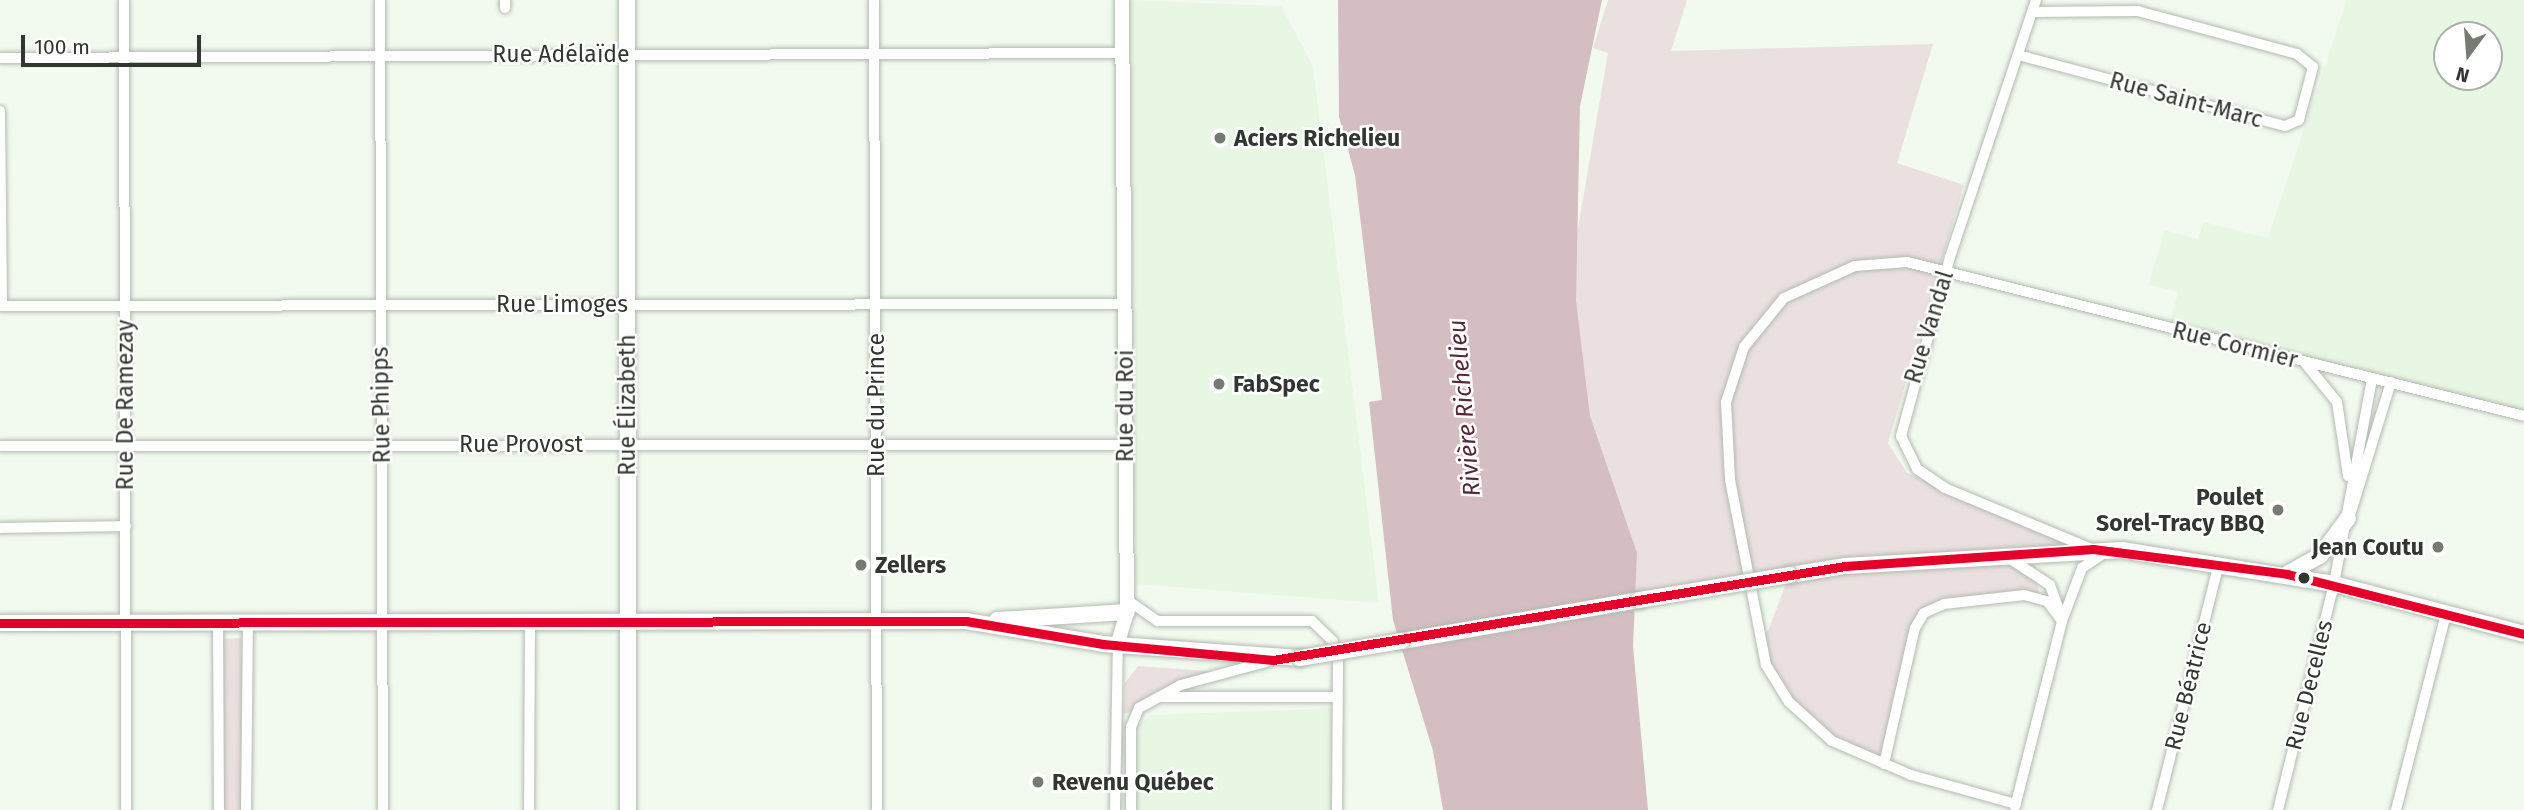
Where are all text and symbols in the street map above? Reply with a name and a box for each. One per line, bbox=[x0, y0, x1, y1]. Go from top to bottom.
scale bar bbox=[24, 21, 205, 65]
north arrow bbox=[2433, 21, 2503, 91]
text: 100 m bbox=[34, 34, 90, 60]
street label: Rue Adélaïde bbox=[492, 40, 630, 68]
text: N bbox=[2453, 62, 2472, 88]
street label: Rue Saint-Marc bbox=[2107, 66, 2265, 134]
place label: Aciers Richelieu bbox=[1234, 124, 1400, 152]
marker: Aciers Richelieu bbox=[1212, 130, 1228, 146]
street label: Rue Vandal bbox=[1899, 267, 1959, 387]
street label: Rue Limoges bbox=[496, 290, 628, 318]
street label: Rue Cormier bbox=[2169, 316, 2301, 374]
water label: Rivière Richelieu bbox=[1443, 318, 1487, 498]
street label: Rue De Ramezay bbox=[111, 320, 139, 490]
street label: Rue du Prince bbox=[862, 333, 890, 477]
street label: Rue Élizabeth bbox=[613, 334, 641, 476]
street label: Rue Phipps bbox=[366, 346, 396, 464]
street label: Rue du Roi bbox=[1111, 350, 1139, 462]
place label: FabSpec bbox=[1233, 370, 1320, 398]
marker: FabSpec bbox=[1211, 376, 1227, 392]
street label: Rue Provost bbox=[459, 430, 583, 458]
place label: Poulet Sorel-Tracy BBQ bbox=[2096, 483, 2264, 537]
marker: Poulet Sorel-Tracy BBQ bbox=[2270, 502, 2286, 518]
place label: Jean Coutu bbox=[2312, 533, 2424, 561]
marker: Jean Coutu bbox=[2430, 539, 2446, 555]
place label: Zellers bbox=[875, 551, 946, 579]
marker: Zellers bbox=[853, 557, 869, 573]
unlabelled marker bbox=[2297, 571, 2311, 585]
street label: Rue Decelles bbox=[2280, 617, 2338, 753]
street label: Rue Béatrice bbox=[2159, 619, 2217, 753]
place label: Revenu Québec bbox=[1052, 768, 1214, 796]
marker: Revenu Québec bbox=[1030, 774, 1046, 790]

